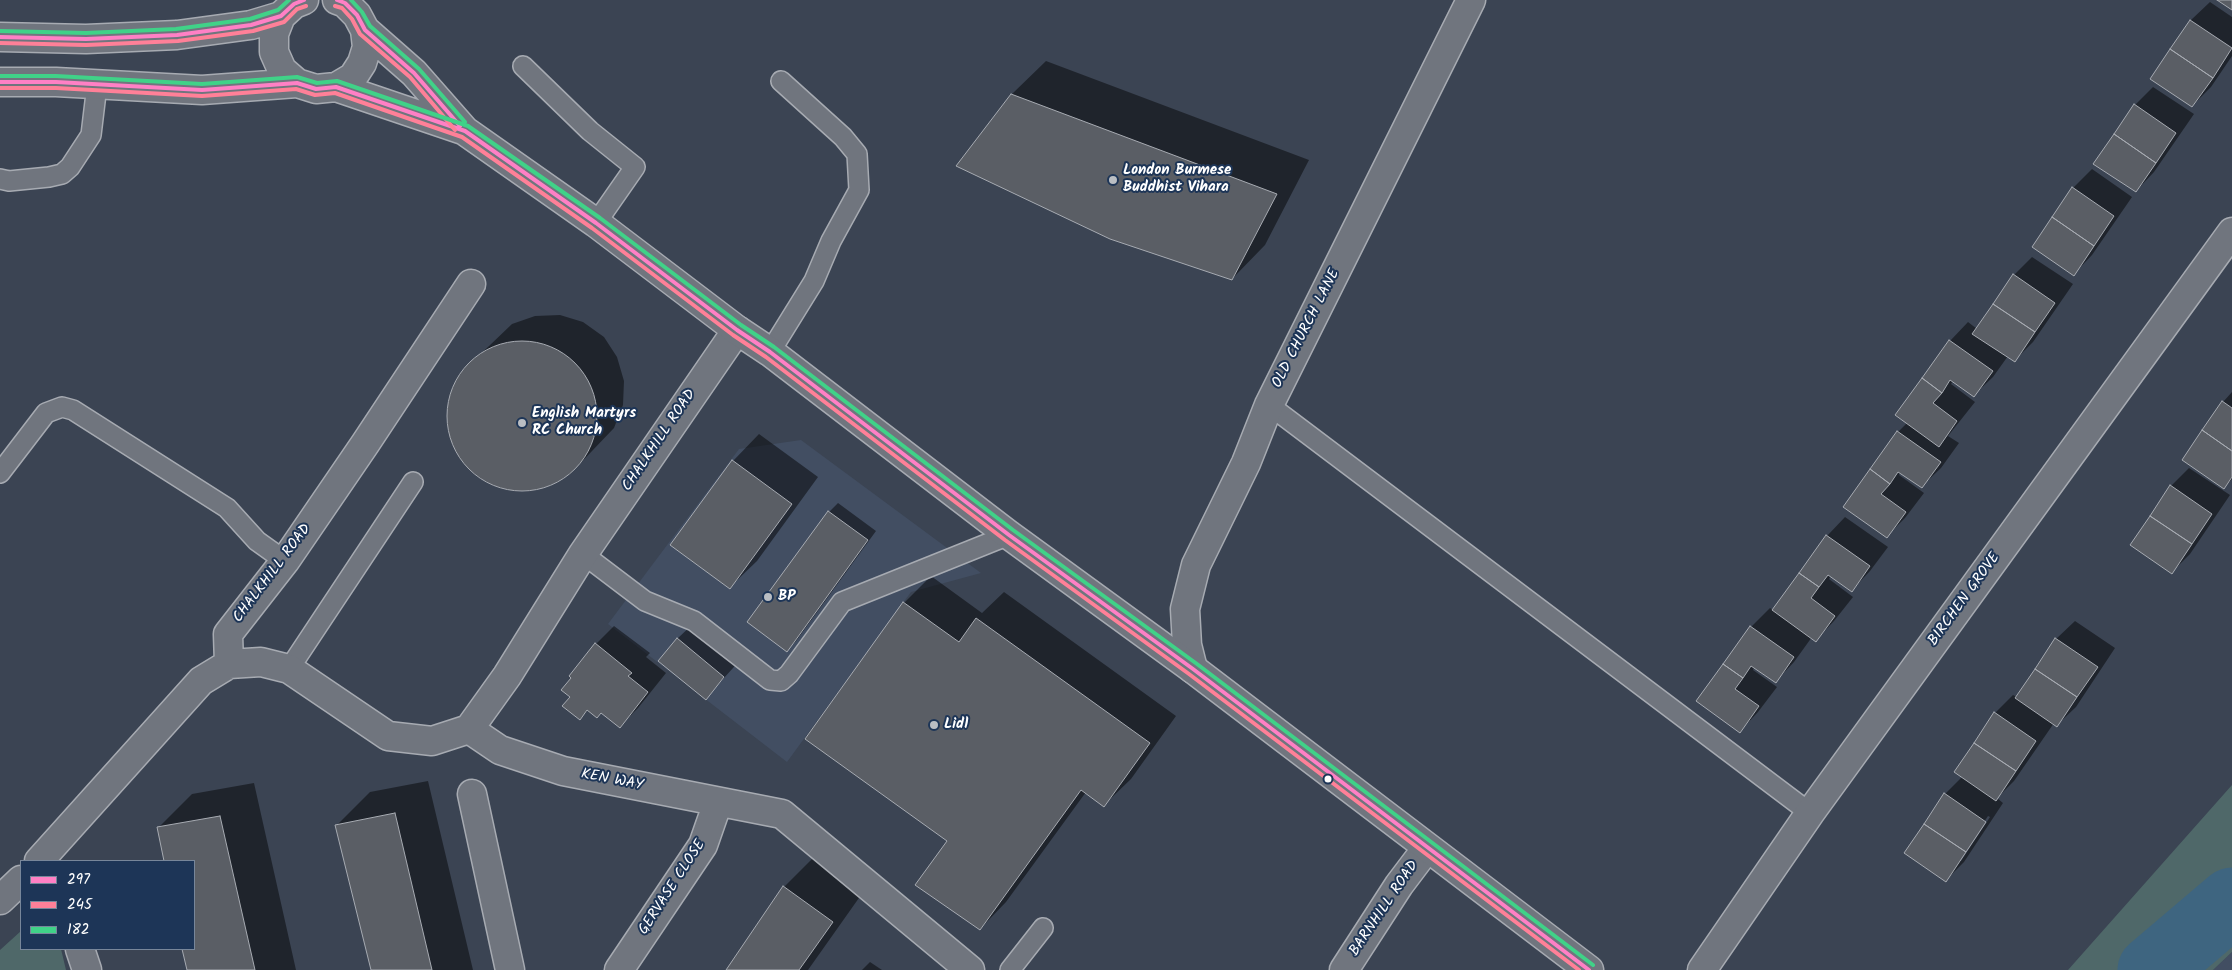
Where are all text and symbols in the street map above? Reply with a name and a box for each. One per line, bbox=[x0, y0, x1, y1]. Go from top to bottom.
place label: London Burmese Buddhist Vihara bbox=[1123, 162, 1231, 197]
marker: London Burmese Buddhist Vihara bbox=[1107, 174, 1119, 186]
street label: OLD CHURCH LANE bbox=[1269, 266, 1345, 392]
street label: CHALKHILL ROAD bbox=[619, 387, 701, 495]
place label: English Martyrs RC Church bbox=[532, 405, 636, 440]
marker: English Martyrs RC Church bbox=[516, 417, 528, 429]
street label: CHALKHILL ROAD bbox=[230, 521, 316, 627]
street label: BIRCHEN GROVE bbox=[1925, 550, 2005, 650]
place label: BP bbox=[778, 588, 796, 606]
marker: BP bbox=[762, 591, 774, 603]
place label: Lidl bbox=[944, 716, 968, 734]
marker: Lidl bbox=[928, 719, 940, 731]
street label: KEN WAY bbox=[579, 766, 645, 796]
unlabelled marker bbox=[1323, 774, 1333, 784]
street label: GERVASE CLOSE bbox=[636, 837, 710, 939]
street label: BARNHILL ROAD bbox=[1346, 858, 1424, 960]
legend bbox=[20, 860, 195, 950]
text: 297 bbox=[67, 868, 90, 892]
text: 245 bbox=[67, 893, 92, 917]
text: 182 bbox=[67, 918, 89, 942]

